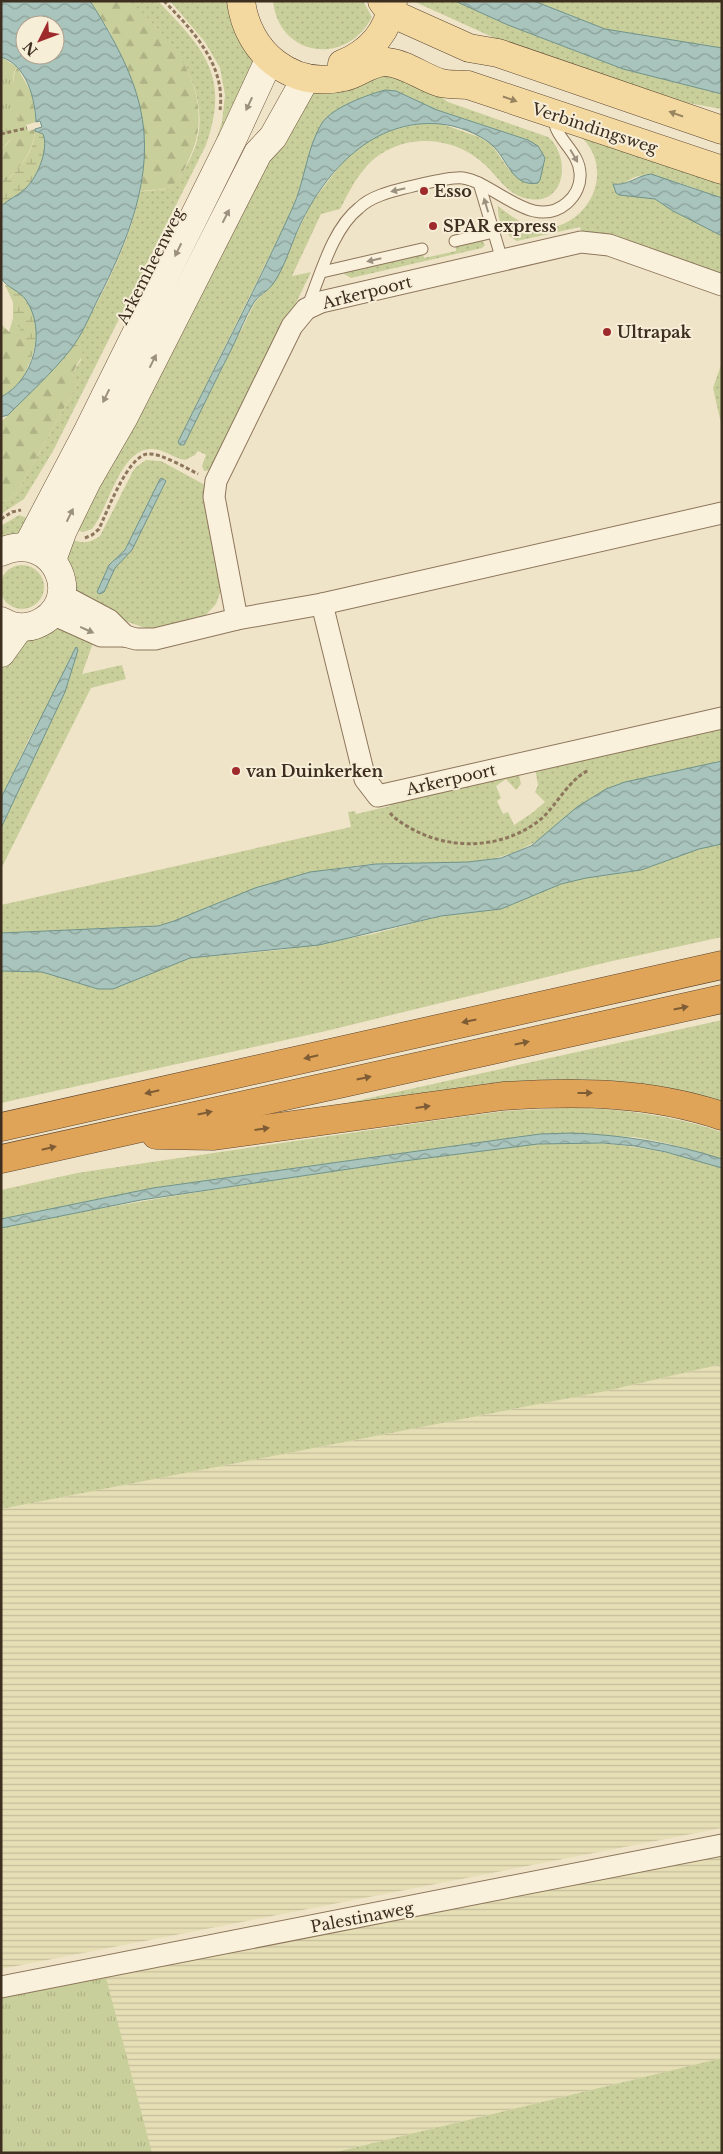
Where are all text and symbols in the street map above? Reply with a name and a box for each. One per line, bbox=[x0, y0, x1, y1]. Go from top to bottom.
north arrow bbox=[15, 15, 65, 65]
text: N bbox=[19, 38, 41, 60]
one-way arrow bbox=[503, 96, 518, 104]
one-way arrow bbox=[245, 97, 253, 111]
street label: Verbindingsweg bbox=[529, 98, 661, 158]
one-way arrow bbox=[668, 110, 683, 117]
one-way arrow bbox=[570, 150, 579, 163]
place label: Esso bbox=[434, 181, 472, 201]
marker: Esso bbox=[418, 185, 430, 197]
one-way arrow bbox=[390, 186, 405, 194]
one-way arrow bbox=[482, 197, 489, 212]
street label: Arkemheenweg bbox=[112, 204, 188, 328]
one-way arrow bbox=[223, 209, 231, 223]
place label: SPAR express bbox=[443, 216, 557, 236]
marker: SPAR express bbox=[427, 220, 439, 232]
one-way arrow bbox=[174, 243, 182, 257]
one-way arrow bbox=[367, 256, 382, 264]
street label: Arkerpoort bbox=[319, 271, 414, 313]
place label: Ultrapak bbox=[617, 322, 692, 342]
marker: Ultrapak bbox=[601, 326, 613, 338]
one-way arrow bbox=[149, 354, 157, 368]
one-way arrow bbox=[101, 389, 109, 403]
one-way arrow bbox=[66, 508, 74, 522]
one-way arrow bbox=[80, 626, 94, 634]
street label: Arkerpoort bbox=[403, 759, 498, 799]
place label: van Duinkerken bbox=[246, 761, 383, 781]
marker: van Duinkerken bbox=[230, 765, 242, 777]
one-way arrow bbox=[673, 1004, 689, 1012]
one-way arrow bbox=[462, 1017, 477, 1025]
one-way arrow bbox=[515, 1039, 530, 1047]
one-way arrow bbox=[302, 1053, 318, 1061]
one-way arrow bbox=[356, 1074, 371, 1082]
one-way arrow bbox=[144, 1089, 160, 1097]
one-way arrow bbox=[577, 1089, 593, 1097]
one-way arrow bbox=[415, 1102, 431, 1110]
one-way arrow bbox=[197, 1109, 212, 1117]
one-way arrow bbox=[254, 1125, 270, 1133]
one-way arrow bbox=[41, 1144, 56, 1152]
street label: Palestinaweg bbox=[309, 1897, 416, 1937]

